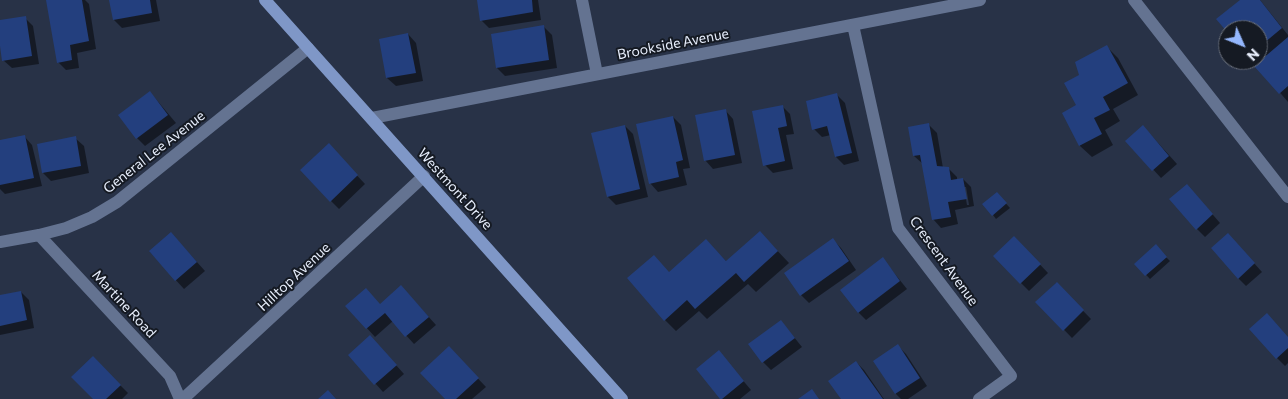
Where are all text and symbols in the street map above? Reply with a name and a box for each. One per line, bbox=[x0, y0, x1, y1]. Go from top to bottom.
north arrow bbox=[1218, 20, 1268, 70]
street label: Brookside Avenue bbox=[616, 25, 730, 63]
text: N bbox=[1244, 45, 1263, 65]
street label: General Lee Avenue bbox=[100, 107, 208, 197]
street label: Westmont Drive bbox=[414, 145, 496, 233]
street label: Crescent Avenue bbox=[906, 213, 982, 309]
street label: Hilltop Avenue bbox=[254, 239, 334, 315]
street label: Martine Road bbox=[88, 267, 160, 341]

